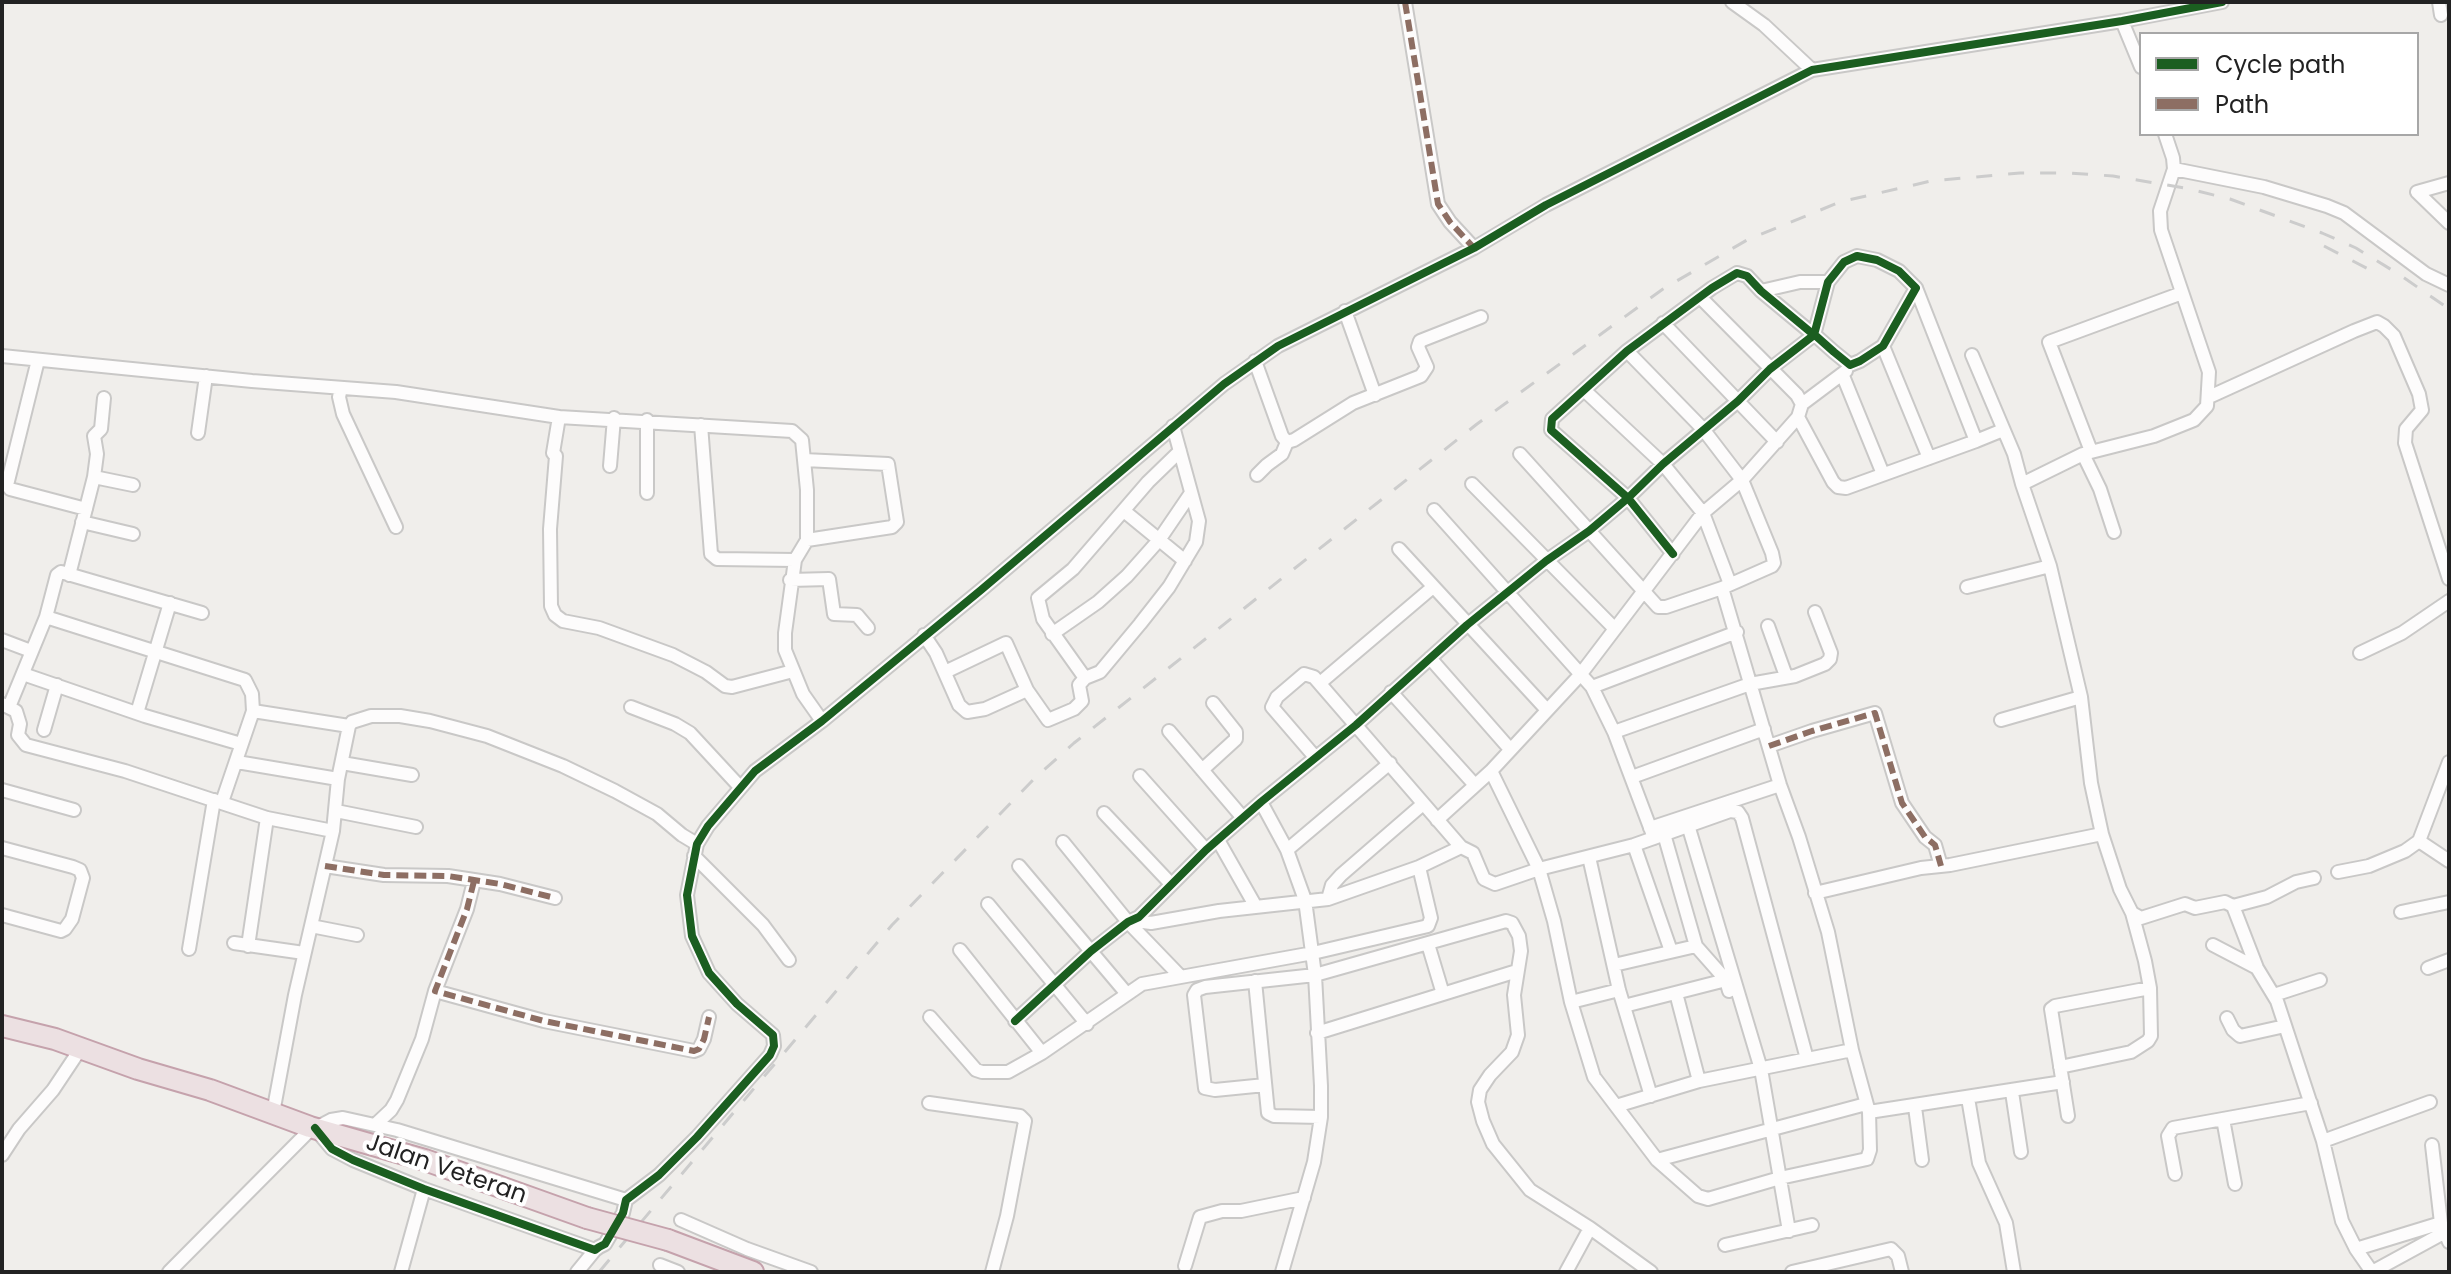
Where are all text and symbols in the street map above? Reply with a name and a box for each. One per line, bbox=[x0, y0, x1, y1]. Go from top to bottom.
legend bbox=[2139, 32, 2419, 136]
text: Cycle path bbox=[2215, 48, 2345, 81]
text: Path bbox=[2215, 88, 2269, 121]
street label: Jalan Veteran bbox=[362, 1129, 530, 1211]

